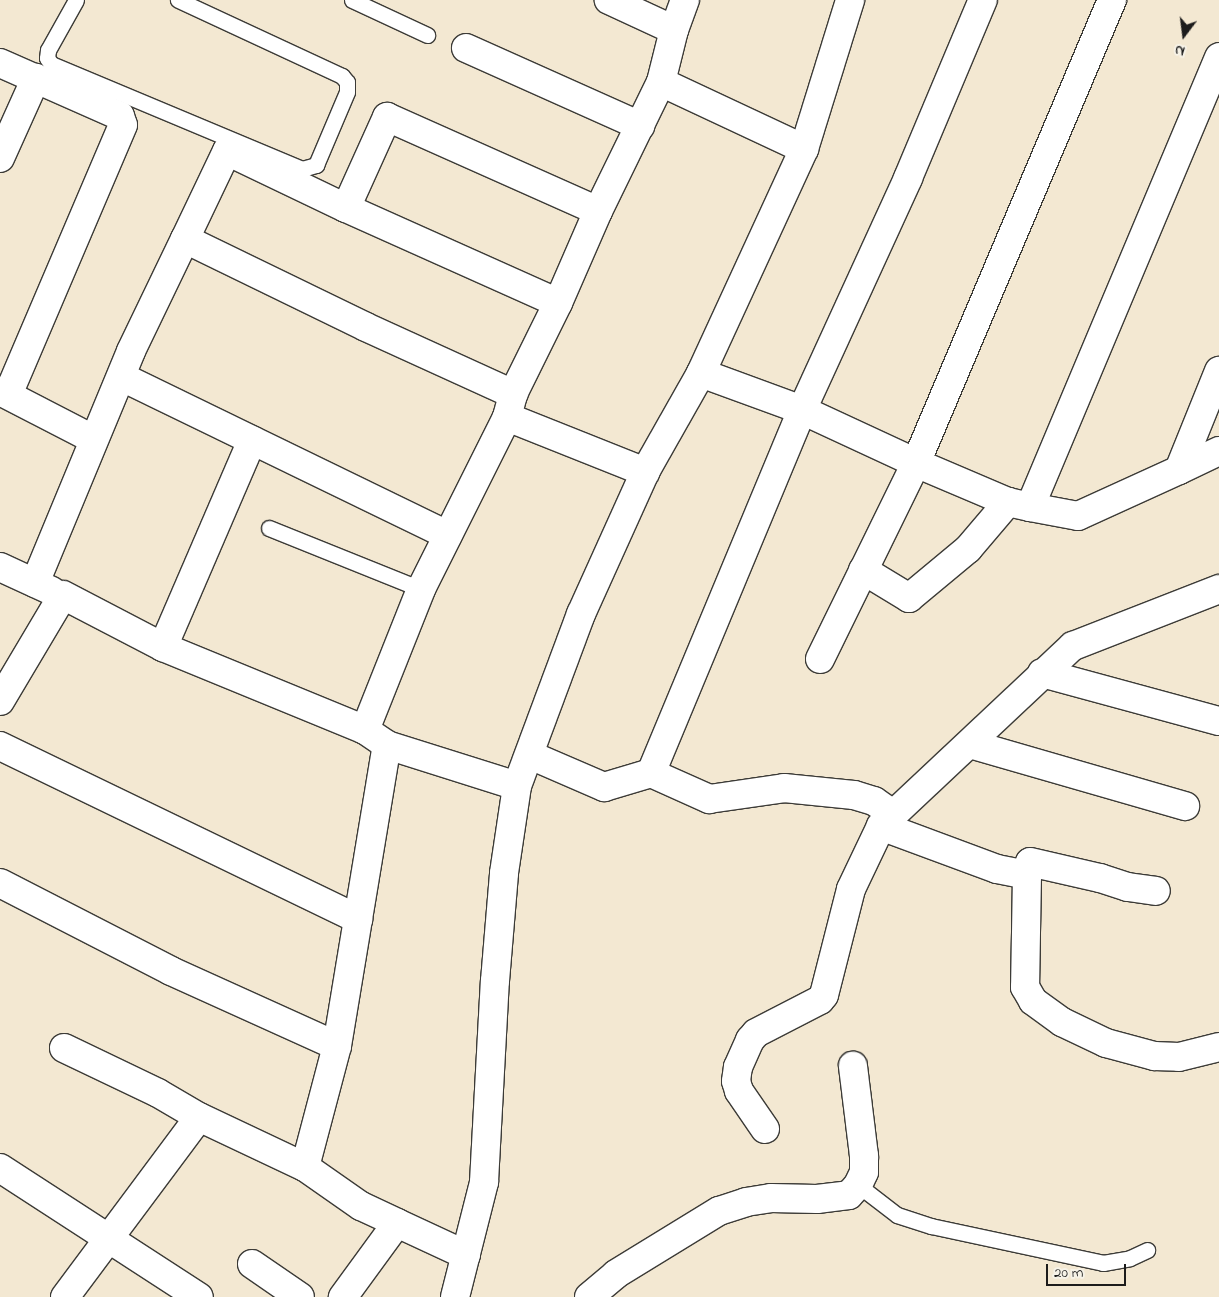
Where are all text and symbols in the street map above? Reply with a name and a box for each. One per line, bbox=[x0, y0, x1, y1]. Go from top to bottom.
north arrow bbox=[1159, 10, 1209, 60]
text: N bbox=[1173, 39, 1187, 61]
scale bar bbox=[1049, 1254, 1129, 1286]
text: 20 m bbox=[1054, 1262, 1083, 1284]

